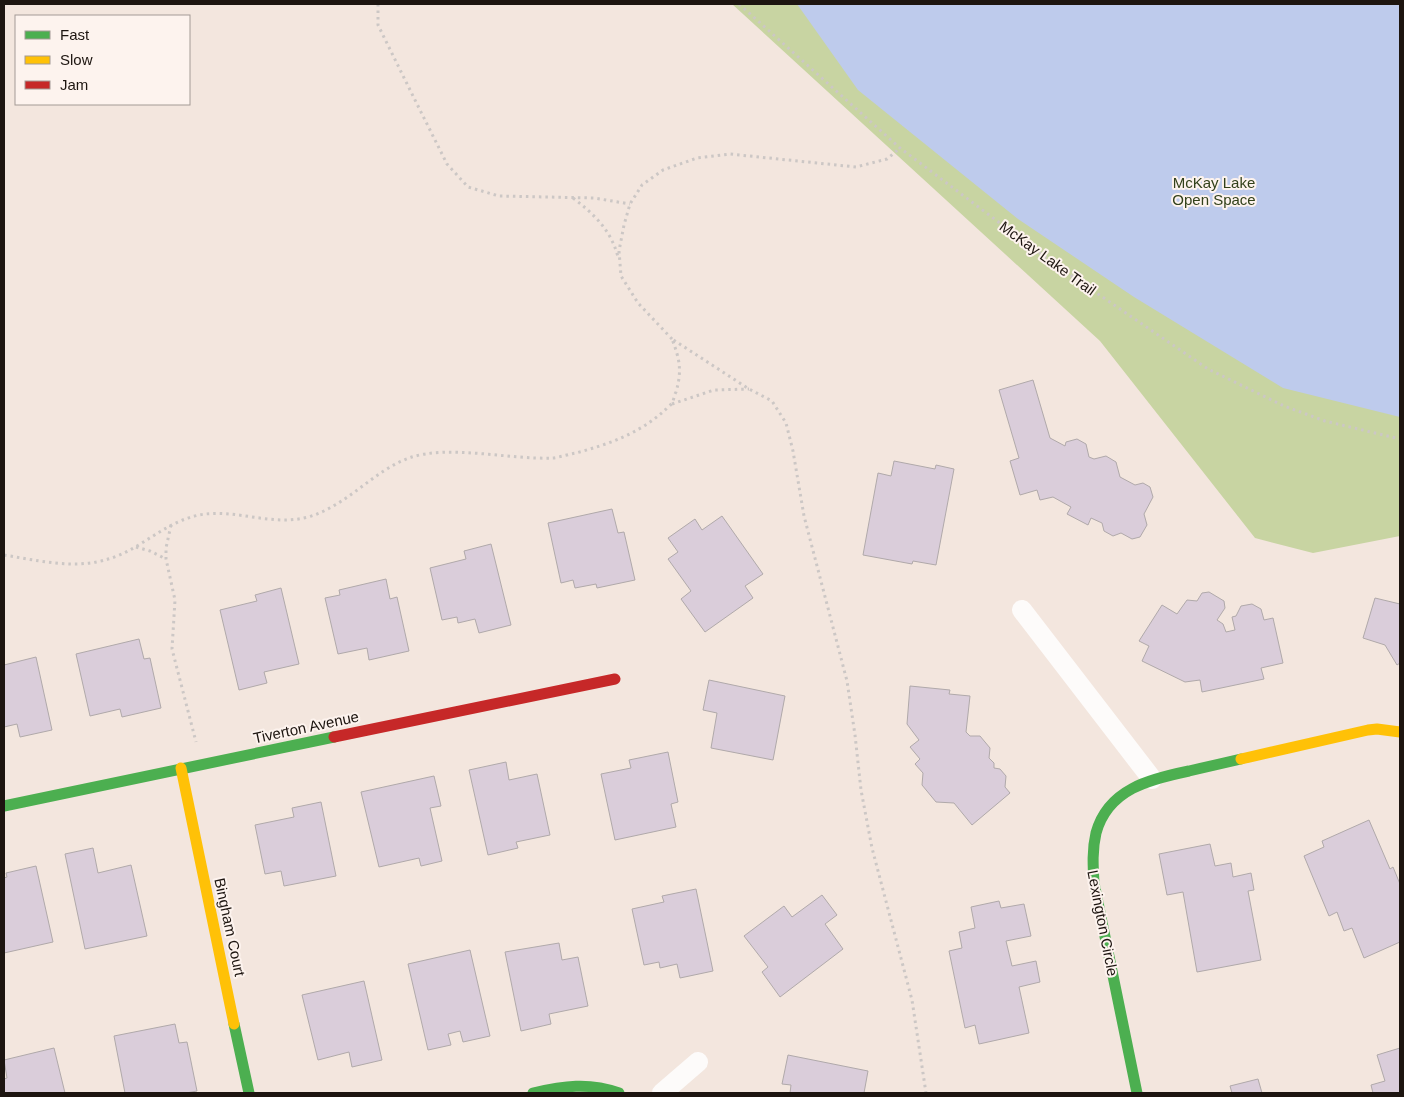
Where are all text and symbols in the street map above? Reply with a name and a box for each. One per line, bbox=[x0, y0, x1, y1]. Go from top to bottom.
legend bbox=[15, 15, 190, 105]
text: Fast bbox=[60, 26, 90, 43]
text: Slow bbox=[60, 51, 93, 68]
text: Jam bbox=[60, 76, 88, 93]
park label: McKay Lake Open Space bbox=[1172, 174, 1256, 208]
street label: McKay Lake Trail bbox=[996, 217, 1100, 299]
street label: Tiverton Avenue bbox=[252, 708, 360, 746]
street label: Lexington Circle bbox=[1084, 869, 1122, 977]
street label: Bingham Court bbox=[211, 876, 249, 979]

